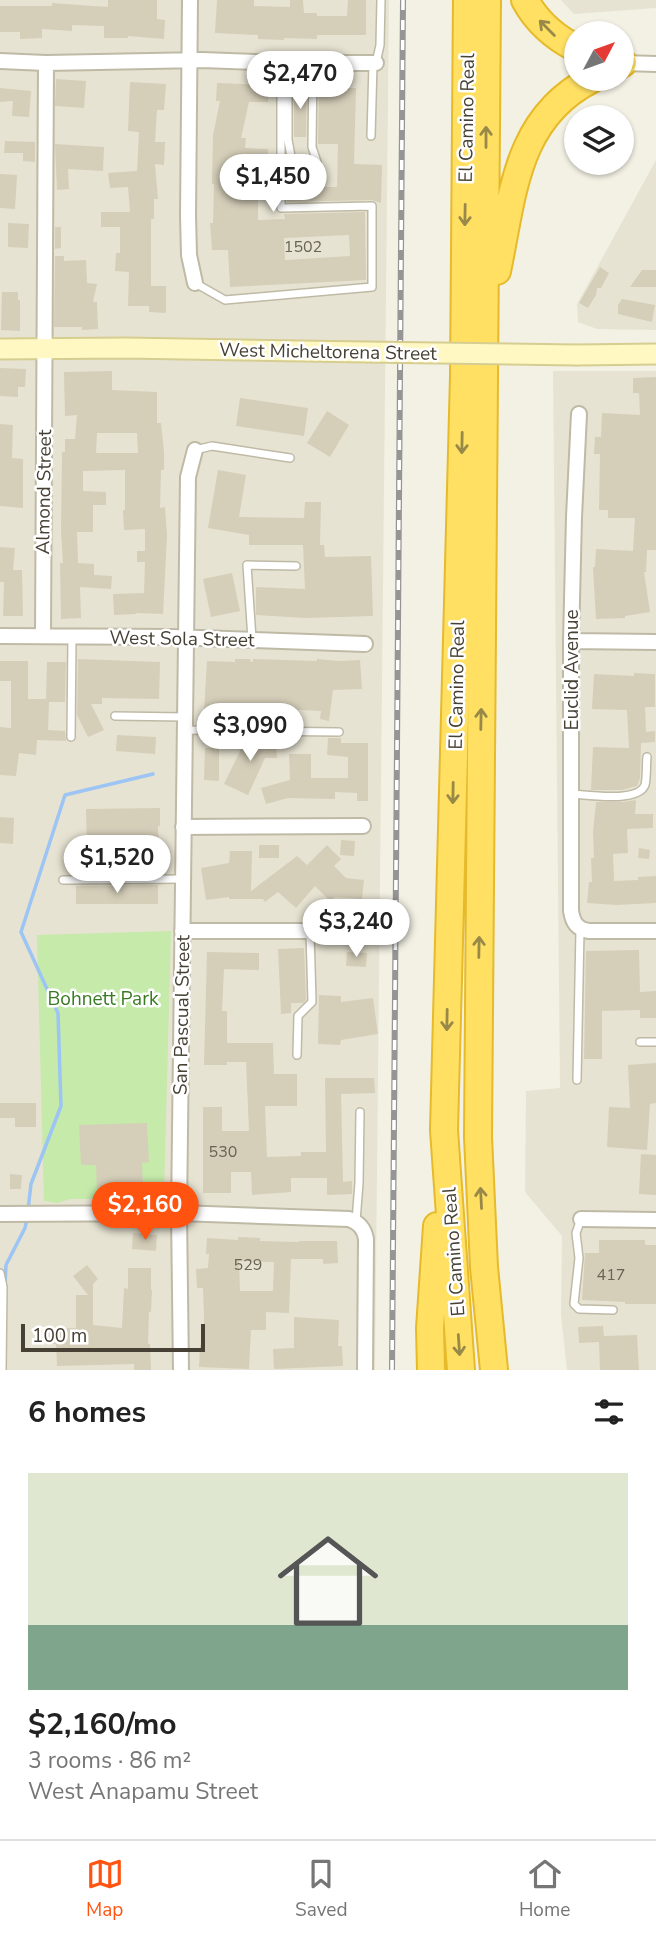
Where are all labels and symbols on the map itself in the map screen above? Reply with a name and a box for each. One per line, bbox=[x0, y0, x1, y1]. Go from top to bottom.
one-way arrow bbox=[539, 19, 556, 36]
north arrow bbox=[564, 21, 634, 91]
pin: $2,470 bbox=[243, 52, 357, 111]
street label: El Camino Real bbox=[453, 53, 481, 183]
one-way arrow bbox=[479, 126, 493, 149]
pin: $1,450 bbox=[216, 154, 330, 214]
one-way arrow bbox=[458, 203, 472, 226]
house number: 1502 bbox=[284, 236, 322, 258]
street label: West Micheltorena Street bbox=[219, 337, 437, 367]
street label: Almond Street bbox=[30, 429, 58, 555]
one-way arrow bbox=[455, 431, 469, 454]
street label: Euclid Avenue bbox=[559, 609, 585, 731]
street label: El Camino Real bbox=[443, 620, 471, 750]
street label: West Sola Street bbox=[109, 625, 255, 653]
pin: $3,090 bbox=[193, 704, 307, 763]
one-way arrow bbox=[474, 708, 488, 731]
one-way arrow bbox=[446, 781, 460, 804]
pin: $1,520 bbox=[60, 836, 174, 895]
pin: $3,240 bbox=[299, 900, 413, 959]
street label: San Pascual Street bbox=[168, 934, 196, 1095]
one-way arrow bbox=[472, 935, 486, 958]
park label: Bohnett Park bbox=[48, 986, 159, 1012]
one-way arrow bbox=[440, 1008, 454, 1031]
house number: 530 bbox=[209, 1141, 237, 1163]
pin: $2,160 bbox=[88, 1182, 202, 1242]
street label: El Camino Real bbox=[436, 1186, 471, 1317]
one-way arrow bbox=[474, 1187, 487, 1210]
house number: 529 bbox=[234, 1254, 262, 1276]
house number: 417 bbox=[597, 1264, 625, 1286]
scale bar bbox=[21, 1321, 205, 1353]
one-way arrow bbox=[453, 1333, 466, 1356]

